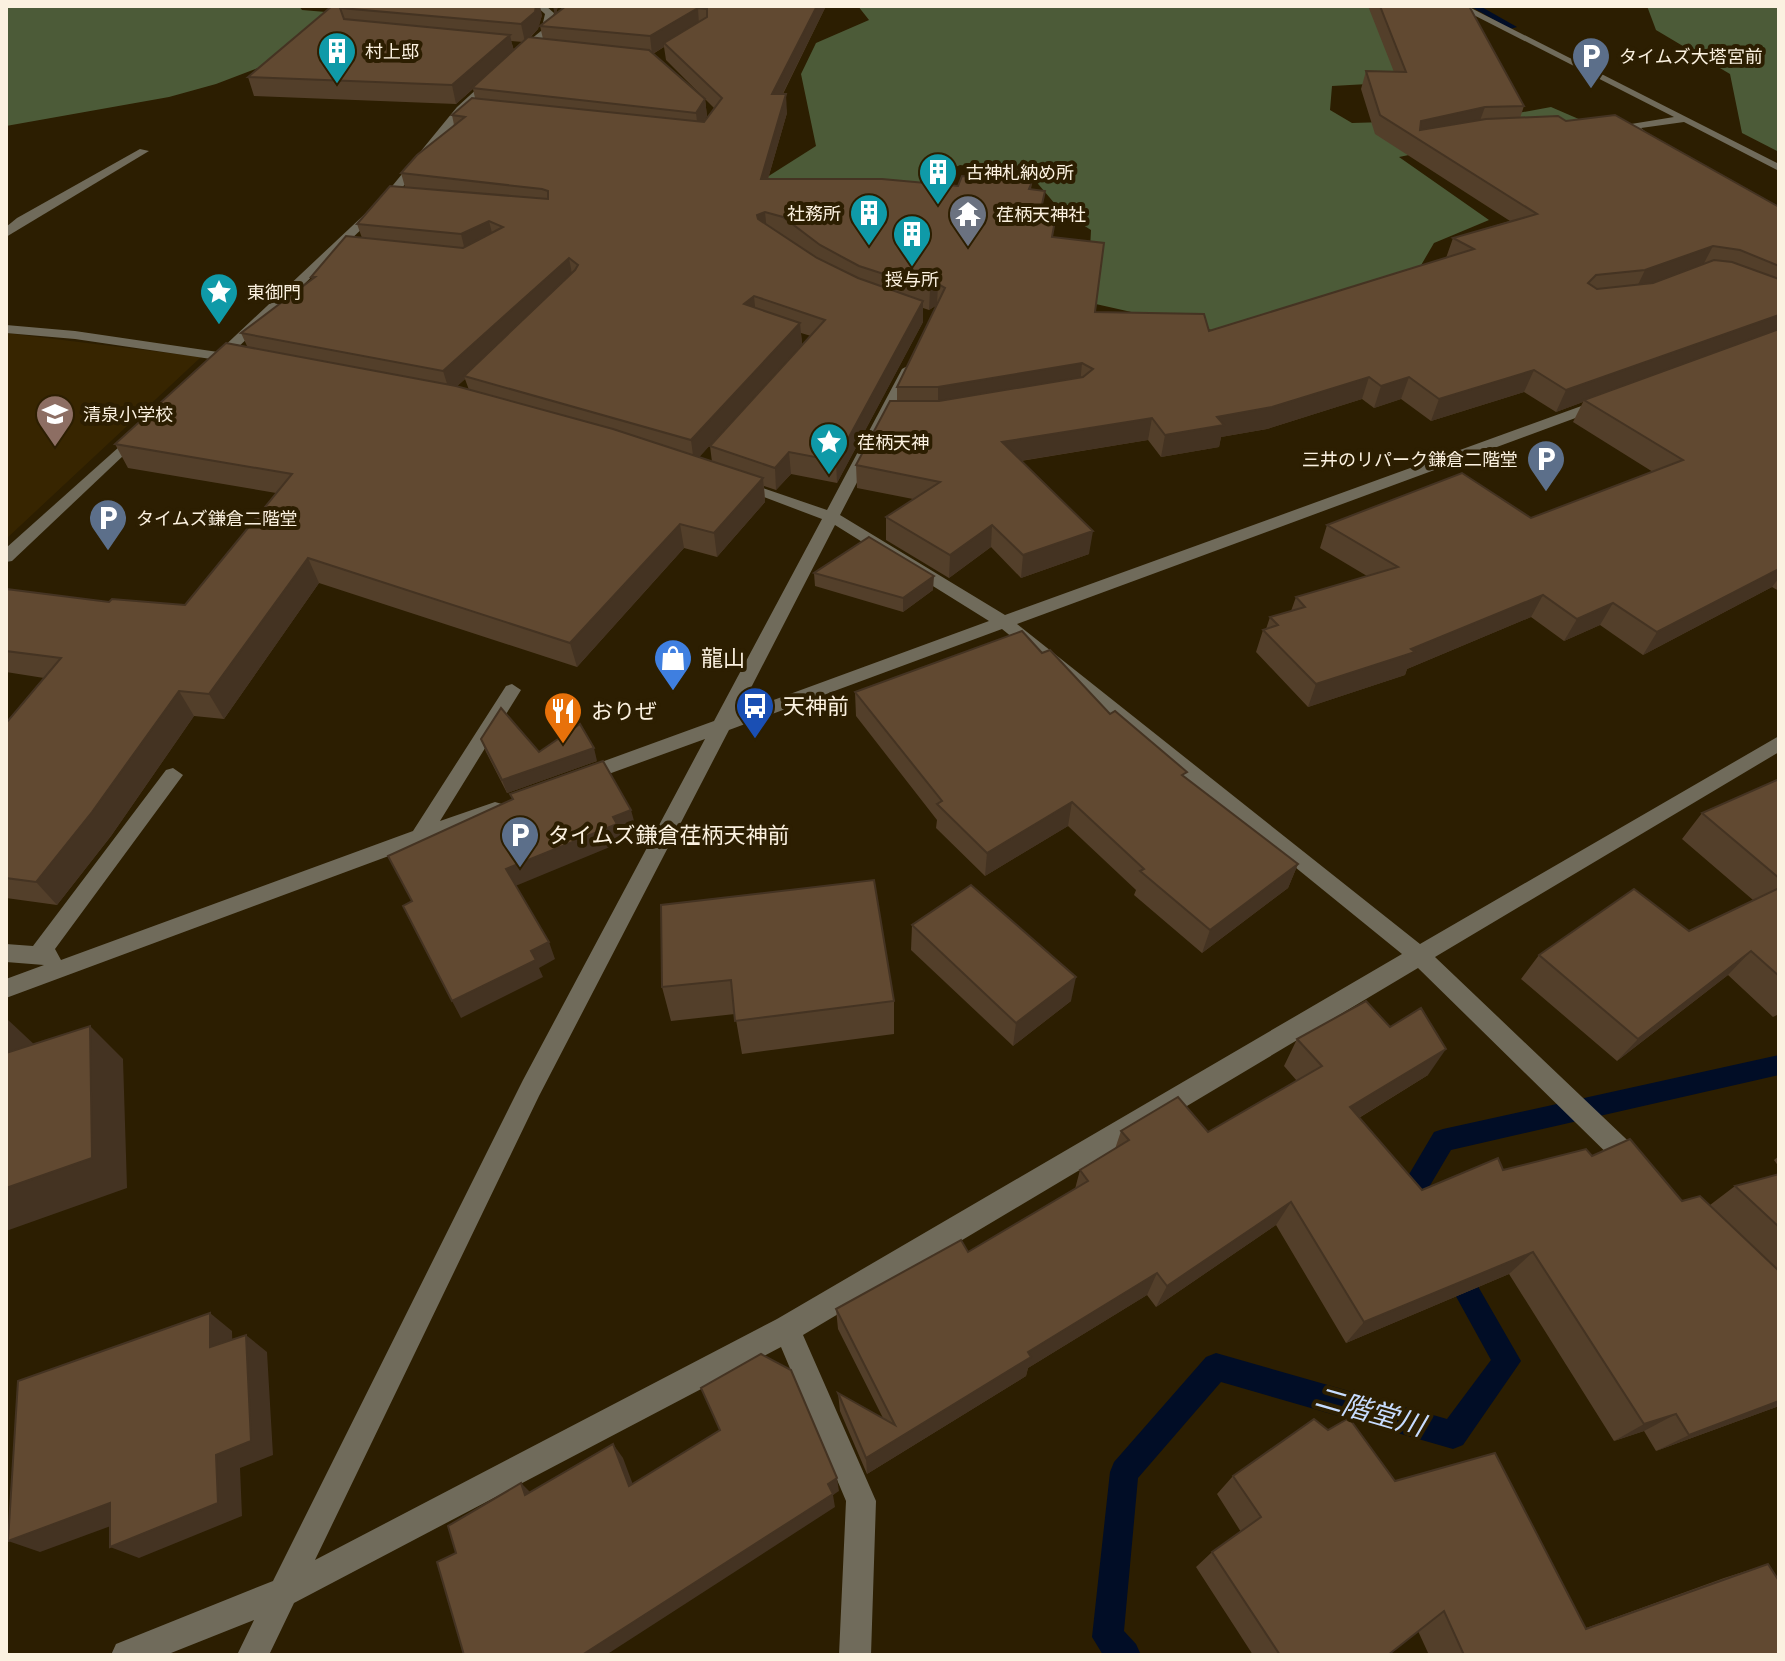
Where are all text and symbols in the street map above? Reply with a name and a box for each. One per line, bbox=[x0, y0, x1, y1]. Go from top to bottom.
building icon: 村上邸 bbox=[316, 30, 358, 85]
parking icon: タイムズ大塔宮前 bbox=[1570, 35, 1612, 90]
place label: 村上邸 bbox=[365, 39, 419, 64]
place label: タイムズ大塔宮前 bbox=[1619, 44, 1763, 69]
building icon: 古神札納め所 bbox=[917, 151, 959, 206]
place label: 古神札納め所 bbox=[966, 160, 1074, 185]
building icon: 社務所 bbox=[848, 192, 890, 247]
temple icon: 荏柄天神社 bbox=[947, 193, 989, 248]
place label: 社務所 bbox=[787, 201, 841, 226]
place label: 荏柄天神社 bbox=[996, 202, 1086, 227]
building icon: 授与所 bbox=[891, 213, 933, 268]
place label: 授与所 bbox=[885, 267, 939, 292]
place icon: 東御門 bbox=[198, 271, 240, 326]
place label: 東御門 bbox=[247, 280, 301, 305]
school or university icon: 清泉小学校 bbox=[34, 393, 76, 448]
place label: 清泉小学校 bbox=[83, 402, 173, 427]
place icon: 荏柄天神 bbox=[808, 421, 850, 476]
place label: 荏柄天神 bbox=[857, 430, 929, 455]
parking icon: 三井のリパーク鎌倉二階堂 bbox=[1525, 438, 1567, 493]
place label: 三井のリパーク鎌倉二階堂 bbox=[1302, 447, 1518, 472]
parking icon: タイムズ鎌倉二階堂 bbox=[87, 497, 129, 552]
place label: タイムズ鎌倉二階堂 bbox=[136, 506, 298, 531]
shop icon: 龍山 bbox=[652, 637, 694, 692]
place label: 龍山 bbox=[701, 643, 745, 673]
bus stop icon: 天神前 bbox=[734, 685, 776, 740]
restaurant icon: おりぜ bbox=[542, 690, 584, 745]
place label: 天神前 bbox=[783, 691, 849, 721]
place label: おりぜ bbox=[591, 696, 657, 726]
parking icon: タイムズ鎌倉荏柄天神前 bbox=[499, 814, 541, 869]
place label: タイムズ鎌倉荏柄天神前 bbox=[548, 820, 790, 850]
water label: 二階堂川 bbox=[1311, 1377, 1432, 1446]

